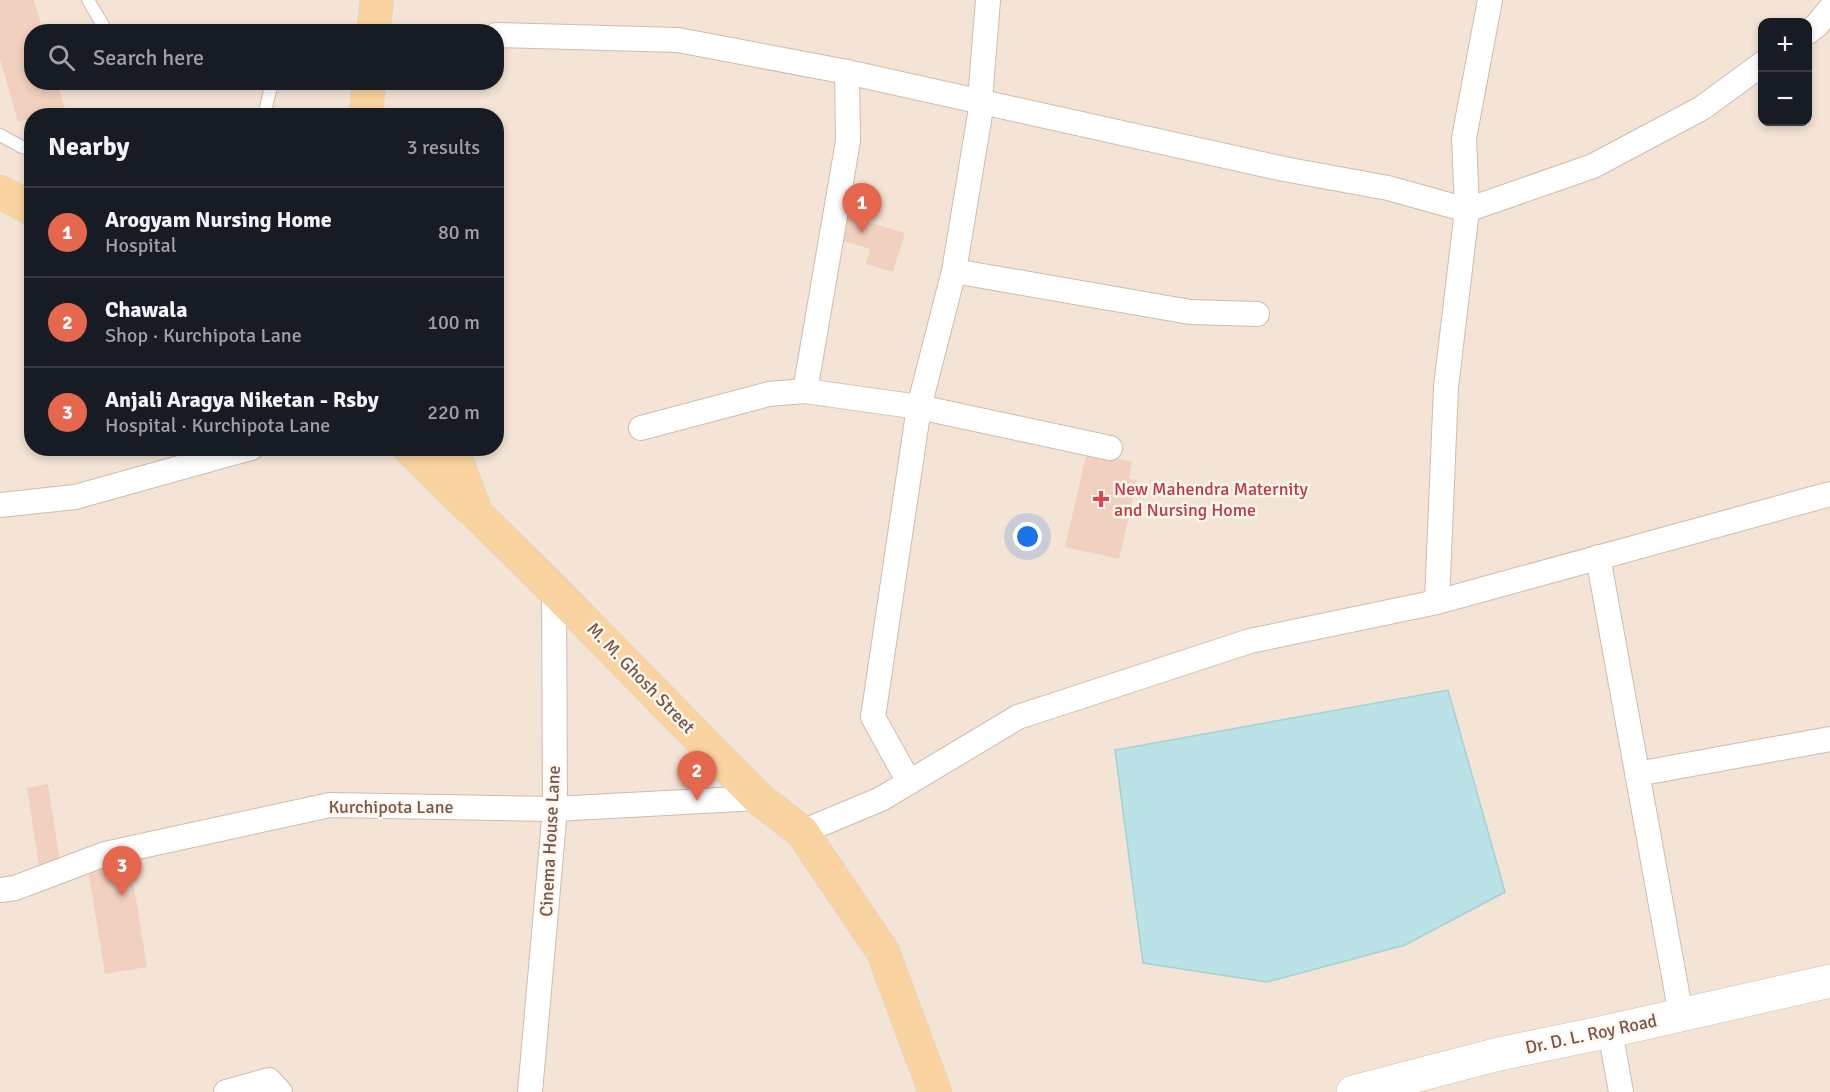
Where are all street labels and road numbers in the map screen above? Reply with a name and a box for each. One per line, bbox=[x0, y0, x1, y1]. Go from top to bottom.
street label: M. M. Ghosh Street bbox=[582, 618, 700, 738]
street label: Cinema House Lane bbox=[535, 765, 565, 917]
street label: Kurchipota Lane bbox=[329, 796, 453, 818]
street label: Dr. D. L. Roy Road bbox=[1523, 1009, 1659, 1059]

